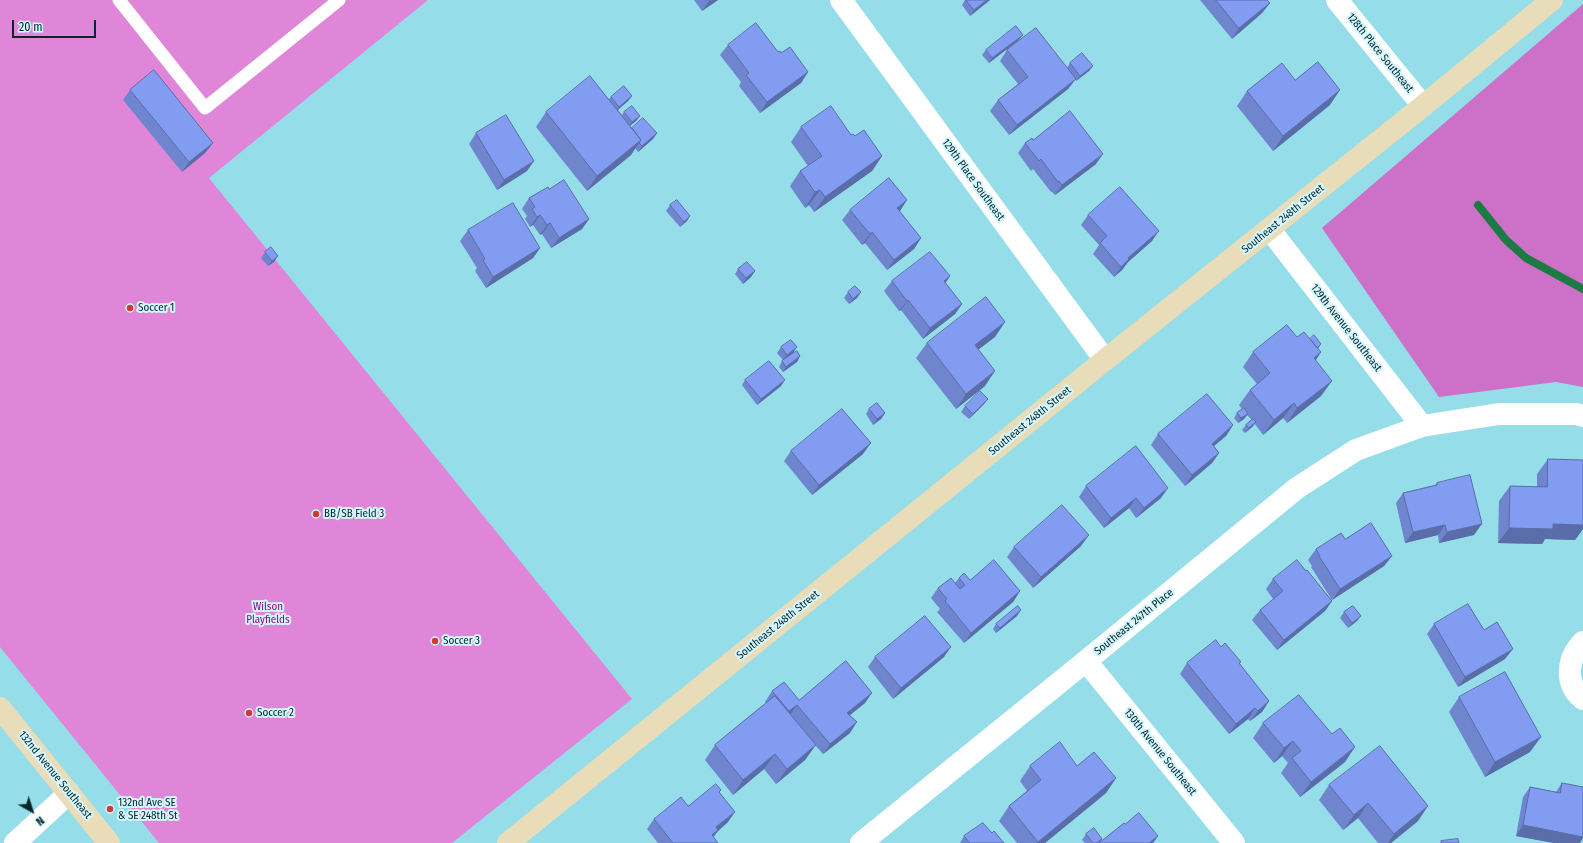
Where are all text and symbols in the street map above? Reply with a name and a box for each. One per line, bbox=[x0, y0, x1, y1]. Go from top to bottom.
street label: 128th Place Southeast bbox=[1344, 11, 1416, 95]
scale bar bbox=[14, 12, 98, 38]
text: 20 m bbox=[19, 20, 43, 34]
street label: 129th Place Southeast bbox=[939, 136, 1007, 224]
street label: Southeast 248th Street bbox=[1239, 182, 1327, 256]
street label: 129th Avenue Southeast bbox=[1308, 282, 1384, 374]
place label: Soccer 1 bbox=[138, 301, 174, 315]
marker: Soccer 1 bbox=[125, 303, 135, 313]
street label: Southeast 248th Street bbox=[986, 384, 1074, 458]
place label: BB/SB Field 3 bbox=[324, 507, 384, 521]
marker: BB/SB Field 3 bbox=[311, 509, 321, 519]
street label: Southeast 247th Place bbox=[1092, 586, 1176, 658]
street label: Southeast 248th Street bbox=[734, 588, 822, 662]
park label: Wilson Playfields bbox=[246, 600, 290, 626]
place label: Soccer 3 bbox=[443, 634, 480, 648]
marker: Soccer 3 bbox=[430, 636, 440, 646]
place label: Soccer 2 bbox=[257, 706, 294, 720]
street label: 130th Avenue Southeast bbox=[1121, 706, 1199, 798]
marker: Soccer 2 bbox=[244, 708, 254, 718]
street label: 132nd Avenue Southeast bbox=[15, 728, 95, 822]
north arrow bbox=[12, 791, 52, 831]
place label: 132nd Ave SE & SE 248th St bbox=[118, 796, 178, 822]
marker: 132nd Ave SE & SE 248th St bbox=[105, 804, 115, 814]
text: N bbox=[33, 814, 47, 828]

